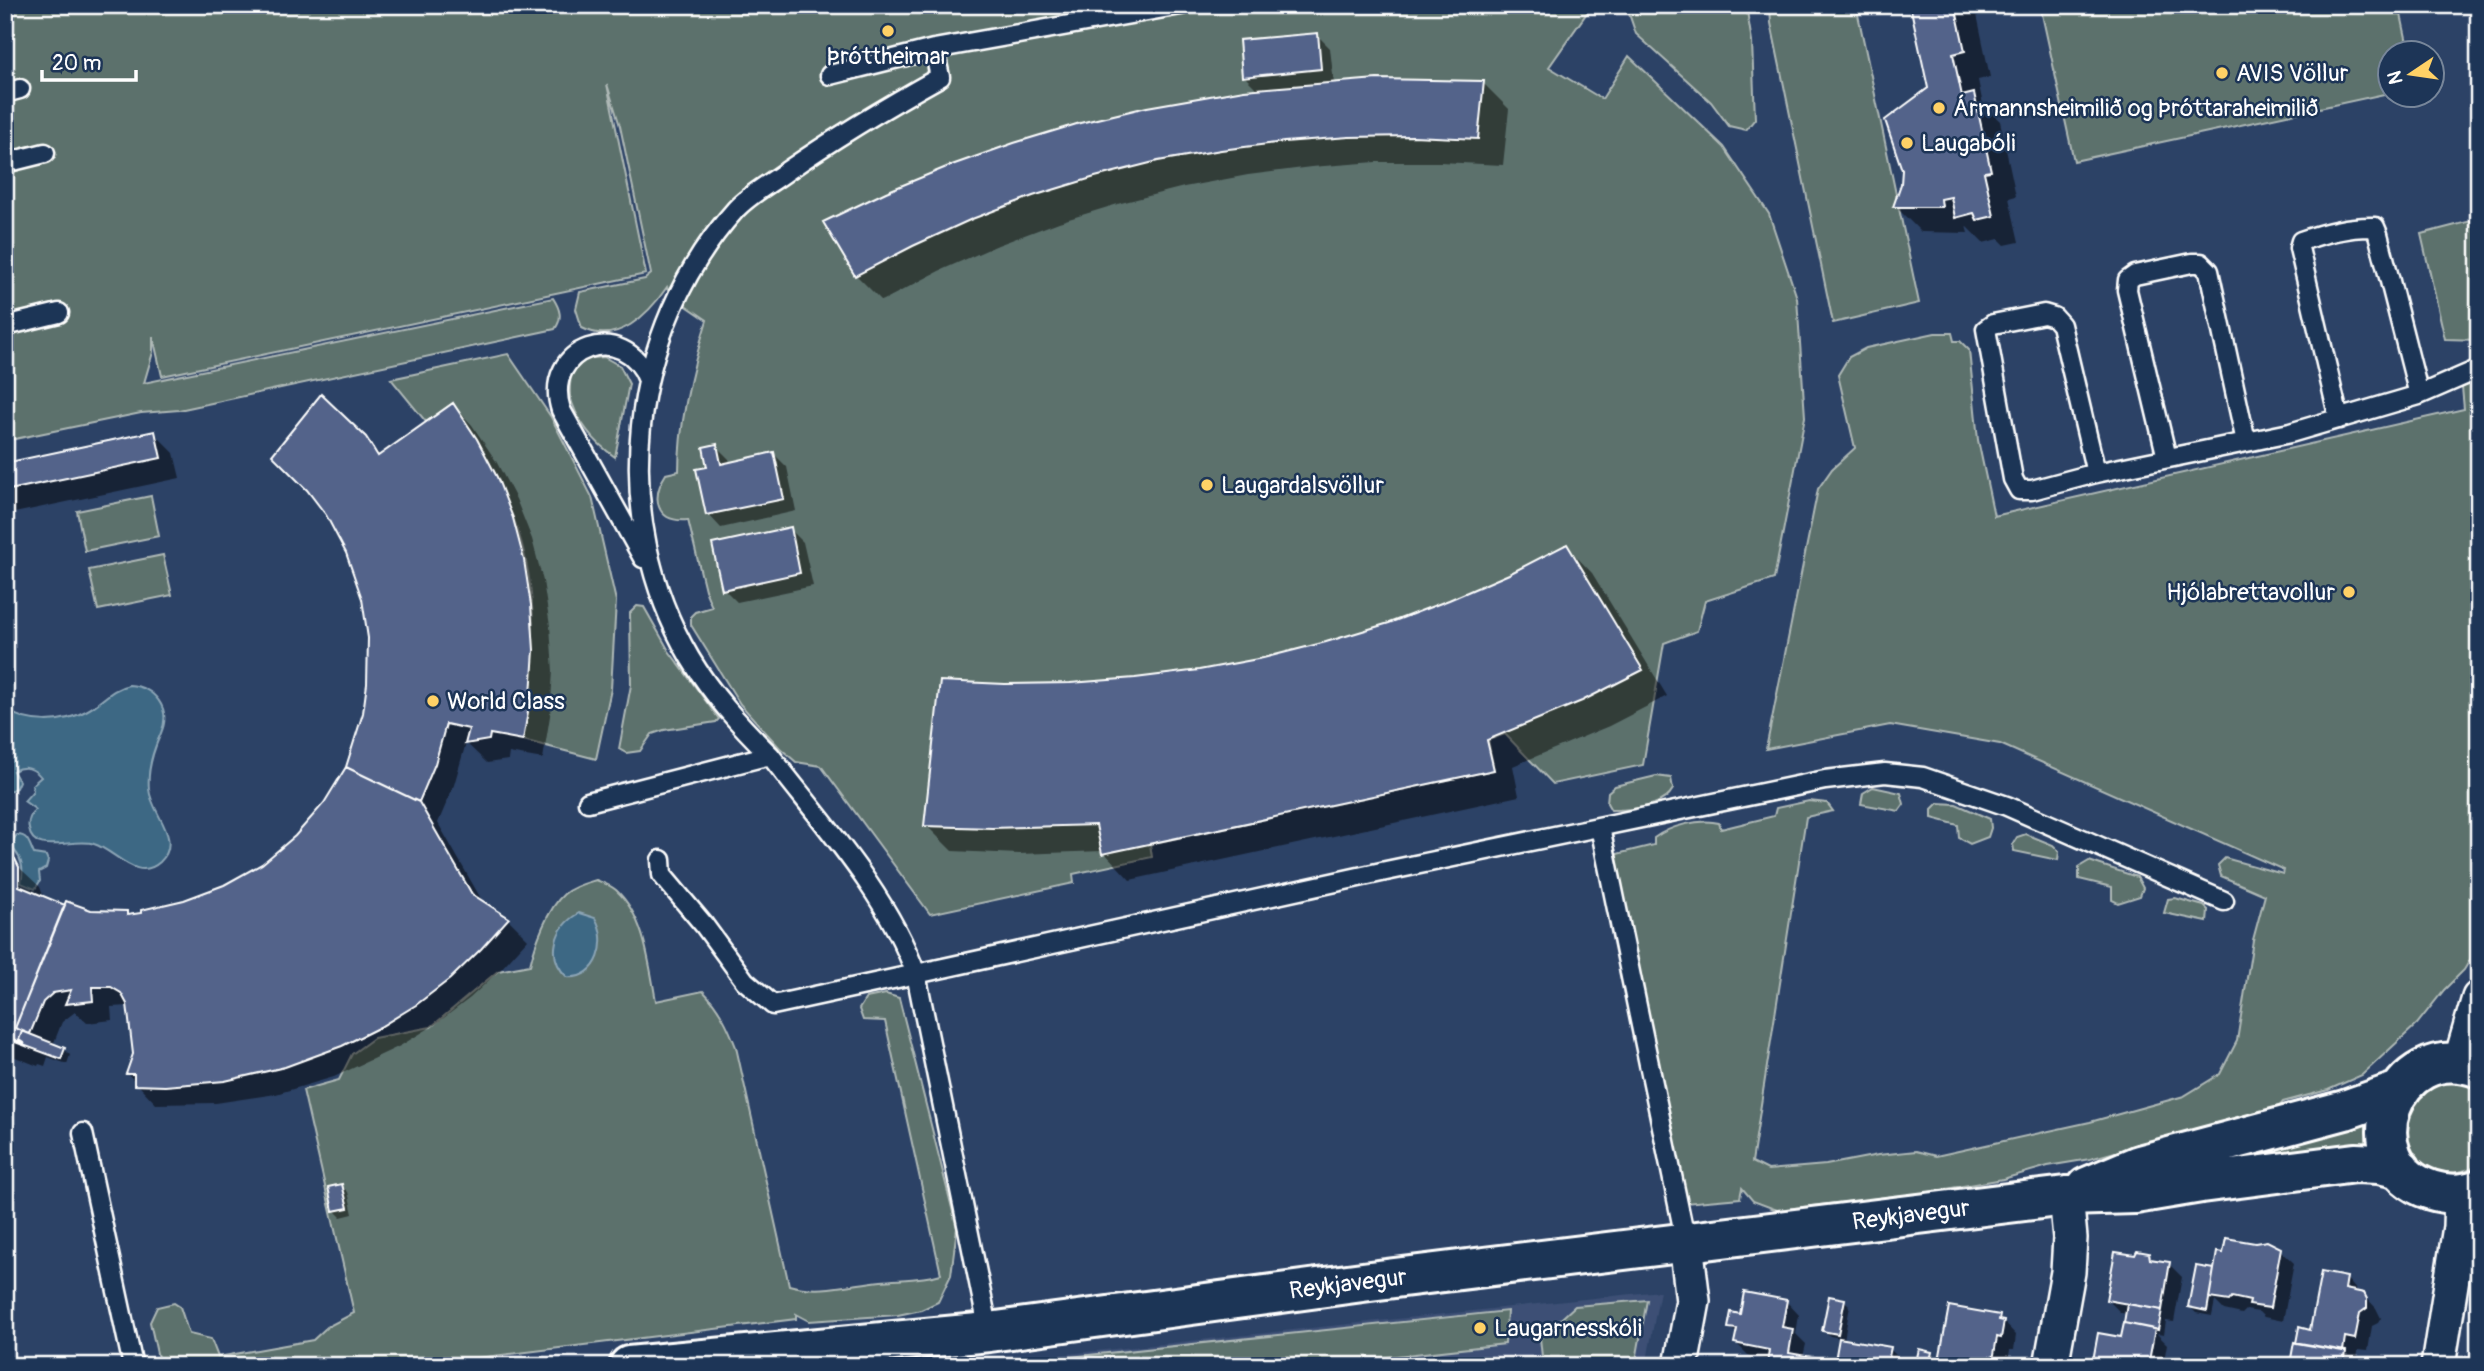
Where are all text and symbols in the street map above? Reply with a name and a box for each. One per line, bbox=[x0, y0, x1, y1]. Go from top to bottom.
marker: Þróttheimar bbox=[880, 23, 896, 39]
scale bar bbox=[42, 38, 136, 82]
north arrow bbox=[2376, 38, 2446, 108]
place label: Þróttheimar bbox=[827, 42, 950, 71]
text: 20 m bbox=[52, 50, 101, 77]
place label: AVIS Völlur bbox=[2236, 59, 2349, 88]
marker: AVIS Völlur bbox=[2214, 65, 2230, 81]
text: N bbox=[2382, 68, 2409, 87]
place label: Ármannsheimilið og Þróttaraheimilið bbox=[1953, 94, 2319, 123]
marker: Ármannsheimilið og Þróttaraheimilið bbox=[1931, 100, 1947, 116]
place label: Laugabóli bbox=[1921, 129, 2015, 158]
marker: Laugabóli bbox=[1899, 135, 1915, 151]
place label: Laugardalsvöllur bbox=[1221, 471, 1384, 500]
marker: Laugardalsvöllur bbox=[1199, 477, 1215, 493]
place label: Hjólabrettavollur bbox=[2166, 578, 2335, 607]
marker: Hjólabrettavollur bbox=[2341, 584, 2357, 600]
place label: World Class bbox=[447, 687, 565, 716]
marker: World Class bbox=[425, 693, 441, 709]
street label: Reykjavegur bbox=[1851, 1193, 1972, 1237]
street label: Reykjavegur bbox=[1288, 1262, 1409, 1306]
place label: Laugarnesskóli bbox=[1494, 1314, 1642, 1343]
marker: Laugarnesskóli bbox=[1472, 1320, 1488, 1336]

